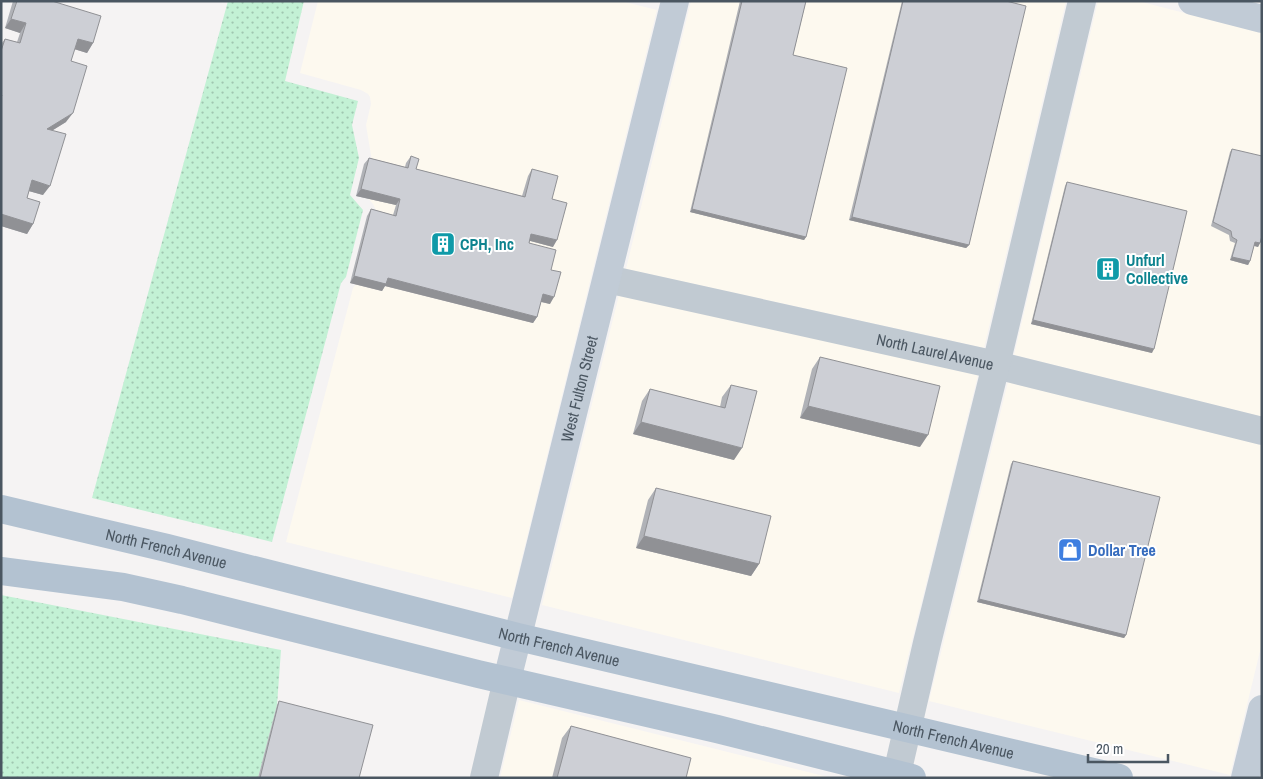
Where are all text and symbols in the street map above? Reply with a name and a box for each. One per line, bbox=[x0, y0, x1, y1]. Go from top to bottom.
building icon: CPH, Inc bbox=[430, 231, 456, 257]
place label: CPH, Inc bbox=[460, 233, 514, 255]
place label: Unfurl Collective bbox=[1126, 249, 1188, 289]
building icon: Unfurl Collective bbox=[1095, 256, 1121, 282]
street label: North Laurel Avenue bbox=[874, 328, 996, 375]
street label: West Fulton Street bbox=[555, 333, 603, 444]
street label: North French Avenue bbox=[104, 523, 229, 574]
shop icon: Dollar Tree bbox=[1057, 537, 1083, 563]
place label: Dollar Tree bbox=[1088, 539, 1156, 561]
street label: North French Avenue bbox=[496, 622, 622, 672]
street label: North French Avenue bbox=[891, 714, 1016, 764]
scale bar bbox=[1088, 732, 1168, 764]
text: 20 m bbox=[1096, 738, 1123, 759]

